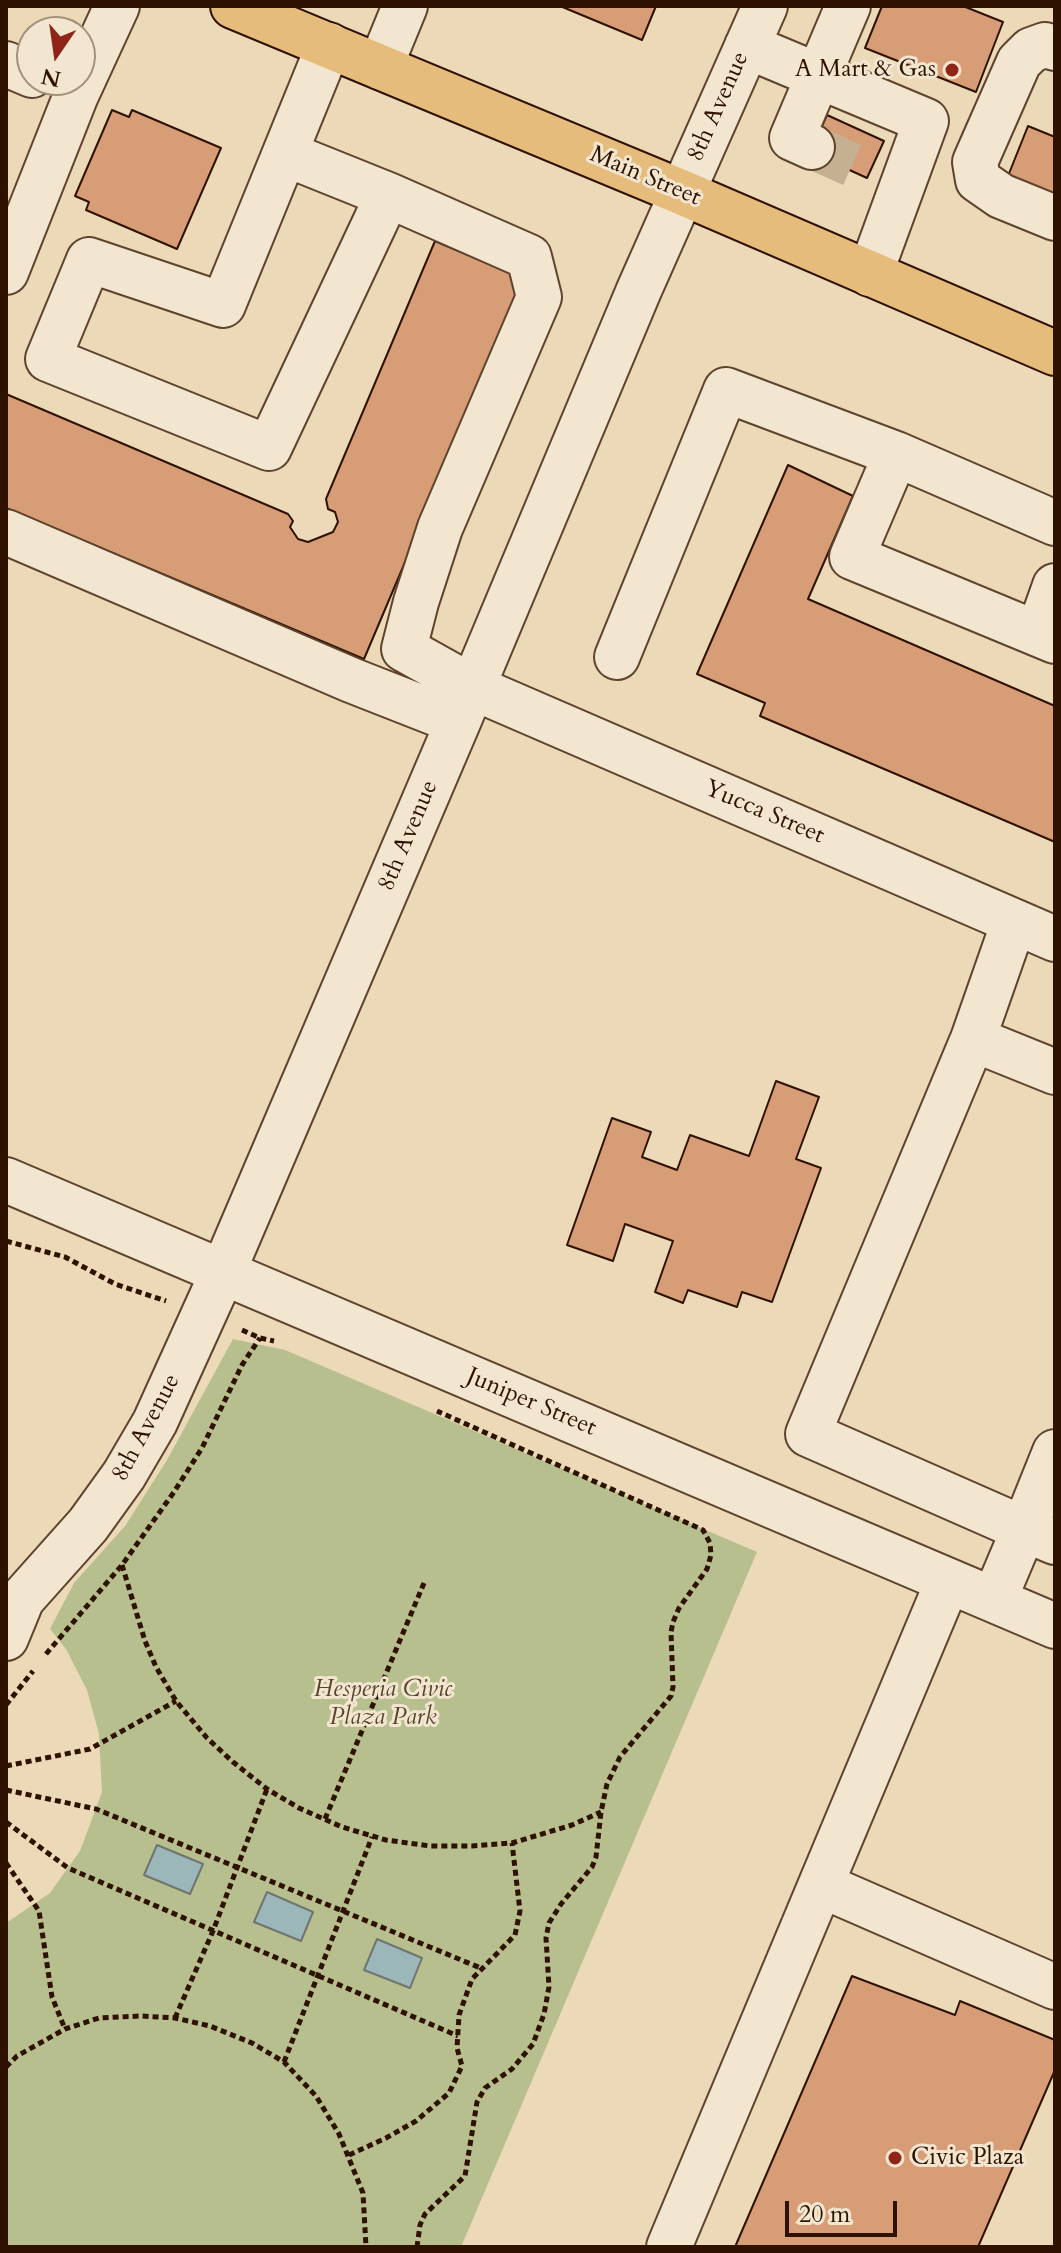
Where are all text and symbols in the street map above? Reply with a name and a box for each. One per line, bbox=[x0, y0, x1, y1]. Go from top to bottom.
north arrow bbox=[16, 16, 96, 96]
street label: 8th Avenue bbox=[682, 48, 756, 166]
place label: A Mart & Gas bbox=[795, 56, 936, 84]
text: N bbox=[38, 61, 64, 94]
marker: A Mart & Gas bbox=[943, 61, 961, 79]
street label: Main Street bbox=[585, 141, 705, 213]
street label: Yucca Street bbox=[700, 775, 828, 851]
street label: 8th Avenue bbox=[373, 776, 445, 896]
street label: Juniper Street bbox=[462, 1363, 600, 1443]
street label: 8th Avenue bbox=[107, 1369, 187, 1487]
park label: Hesperia Civic Plaza Park bbox=[314, 1676, 452, 1732]
place label: Civic Plaza bbox=[911, 2144, 1024, 2172]
marker: Civic Plaza bbox=[886, 2149, 904, 2167]
scale bar bbox=[789, 2185, 901, 2235]
text: 20 m bbox=[799, 2198, 850, 2231]

